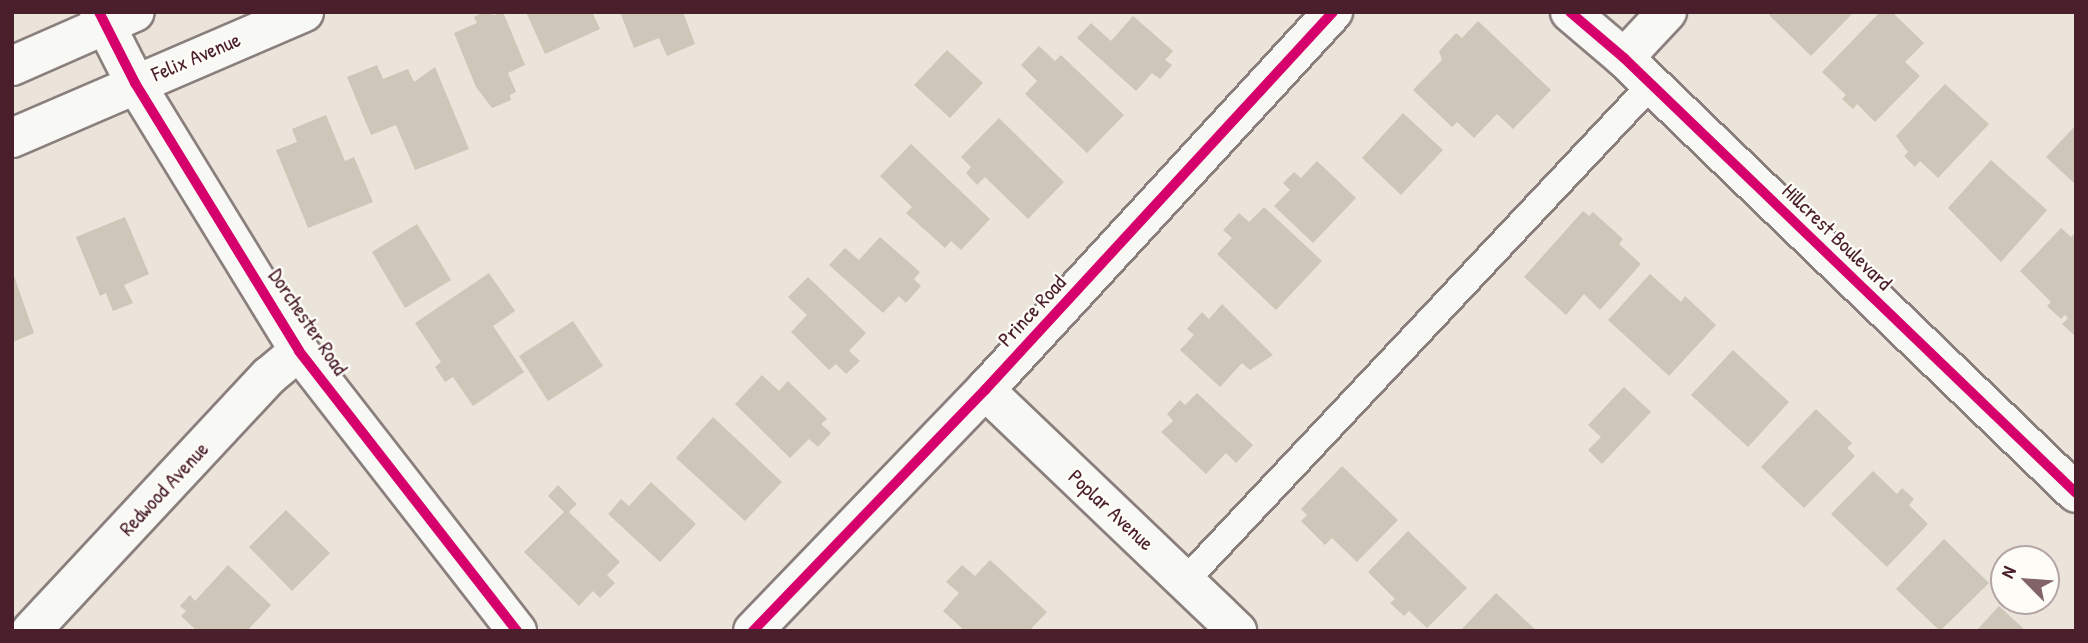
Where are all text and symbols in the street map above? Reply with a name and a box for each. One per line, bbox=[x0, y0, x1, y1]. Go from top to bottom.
street label: Felix Avenue bbox=[148, 27, 244, 87]
street label: Hillcrest Boulevard bbox=[1777, 178, 1897, 296]
street label: Dorchester Road bbox=[263, 264, 353, 380]
street label: Prince Road bbox=[993, 270, 1071, 352]
street label: Redwood Avenue bbox=[114, 437, 214, 541]
street label: Poplar Avenue bbox=[1063, 464, 1159, 556]
north arrow bbox=[1990, 545, 2060, 615]
text: N bbox=[1994, 562, 2022, 582]

